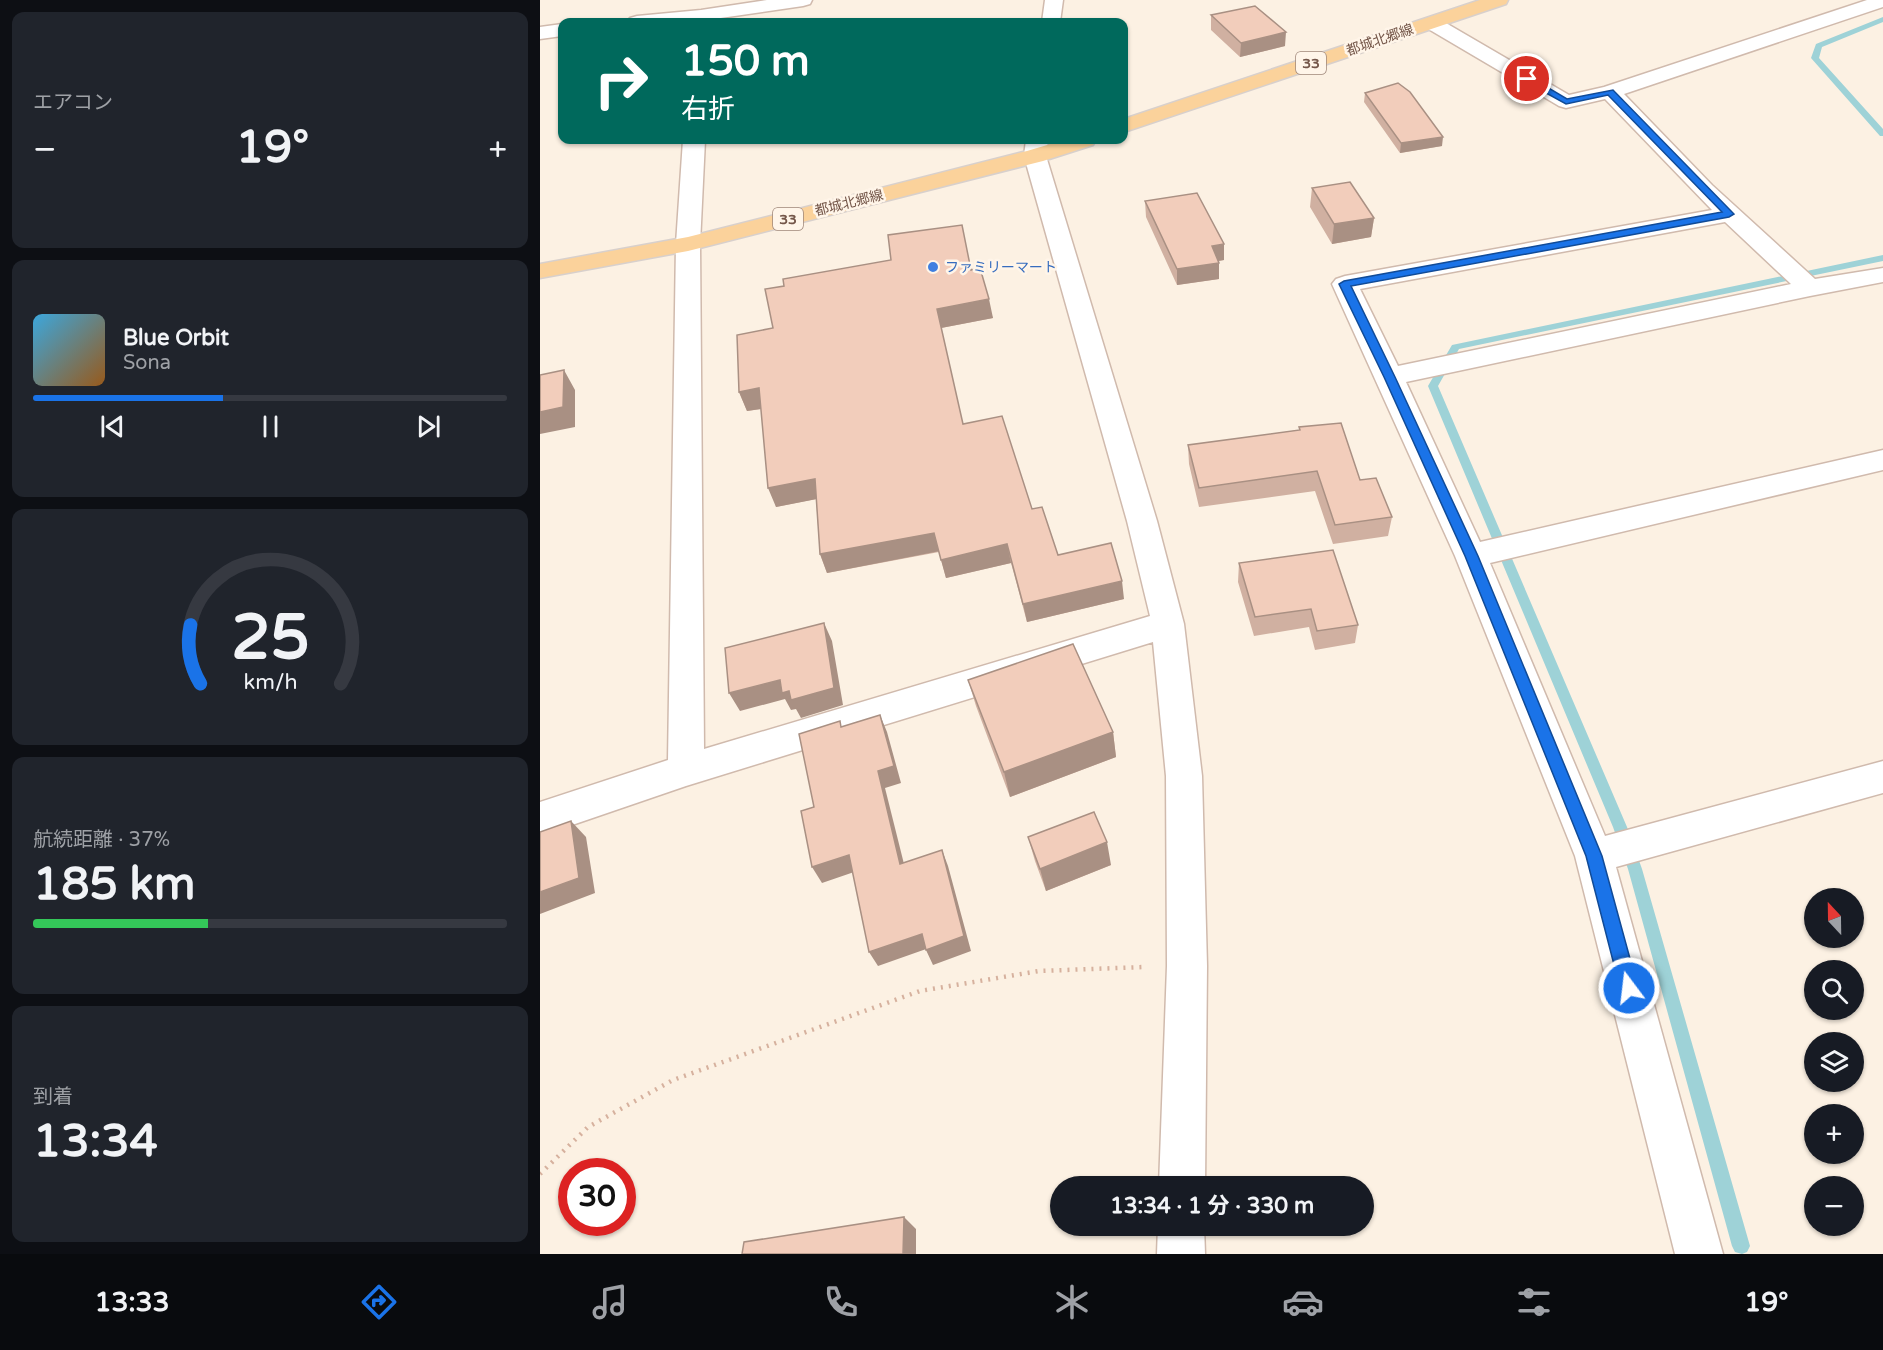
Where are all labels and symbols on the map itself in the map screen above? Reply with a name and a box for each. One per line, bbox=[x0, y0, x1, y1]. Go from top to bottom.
street label: 都城北郷線 bbox=[1344, 21, 1416, 59]
road number: 33 bbox=[1296, 52, 1326, 74]
pin bbox=[1501, 53, 1552, 104]
street label: 都城北郷線 bbox=[813, 186, 885, 220]
road number: 33 bbox=[773, 208, 803, 230]
place label: ファミリーマート bbox=[945, 259, 1057, 276]
marker: ファミリーマート bbox=[926, 260, 940, 274]
north arrow bbox=[1804, 888, 1864, 948]
position arrow bbox=[1597, 956, 1661, 1020]
speed limit sign: 30 bbox=[558, 1158, 636, 1236]

